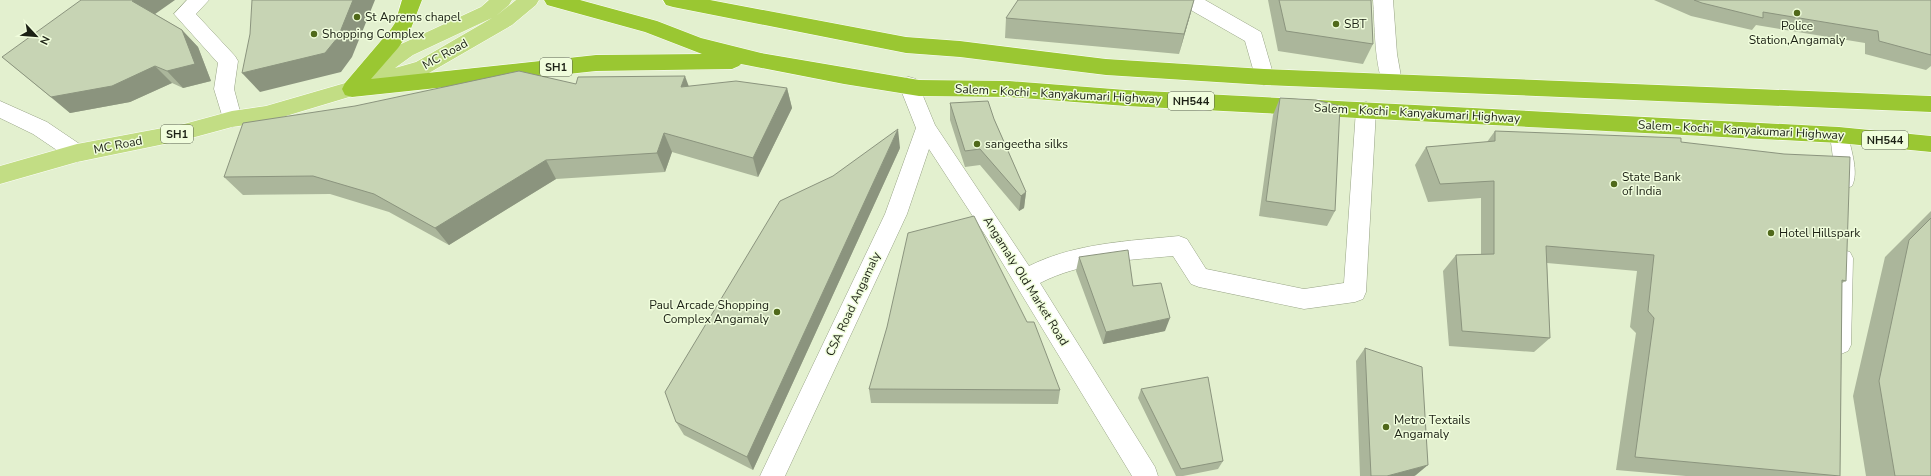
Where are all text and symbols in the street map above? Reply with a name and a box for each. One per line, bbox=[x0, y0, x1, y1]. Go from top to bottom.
marker: Police Station,Angamaly bbox=[1792, 8, 1802, 18]
place label: St Aprems chapel bbox=[365, 9, 461, 25]
marker: St Aprems chapel bbox=[352, 12, 362, 22]
north arrow bbox=[16, 16, 56, 56]
place label: SBT bbox=[1344, 16, 1367, 32]
place label: Police Station,Angamaly bbox=[1749, 18, 1846, 48]
marker: SBT bbox=[1331, 19, 1341, 29]
place label: Shopping Complex bbox=[322, 26, 425, 42]
marker: Shopping Complex bbox=[309, 29, 319, 39]
text: N bbox=[36, 33, 53, 47]
street label: MC Road bbox=[420, 35, 470, 73]
road number: SH1 bbox=[540, 58, 572, 76]
street label: Salem - Kochi - Kanyakumari Highway bbox=[955, 81, 1162, 107]
road number: NH544 bbox=[1168, 92, 1214, 110]
street label: Salem - Kochi - Kanyakumari Highway bbox=[1314, 100, 1521, 126]
street label: Salem - Kochi - Kanyakumari Highway bbox=[1638, 117, 1845, 143]
road number: SH1 bbox=[161, 125, 193, 143]
road number: NH544 bbox=[1862, 131, 1908, 149]
street label: MC Road bbox=[92, 132, 144, 158]
place label: sangeetha silks bbox=[985, 136, 1068, 152]
marker: sangeetha silks bbox=[972, 139, 982, 149]
place label: State Bank of India bbox=[1622, 169, 1682, 199]
marker: State Bank of India bbox=[1609, 179, 1619, 189]
street label: Angamaly Old Market Road bbox=[980, 213, 1072, 349]
place label: Hotel Hillspark bbox=[1779, 225, 1861, 241]
marker: Hotel Hillspark bbox=[1766, 228, 1776, 238]
street label: CSA Road Angamaly bbox=[822, 249, 885, 359]
place label: Paul Arcade Shopping Complex Angamaly bbox=[649, 297, 770, 327]
marker: Paul Arcade Shopping Complex Angamaly bbox=[772, 307, 782, 317]
place label: Metro Textails Angamaly bbox=[1394, 412, 1471, 442]
marker: Metro Textails Angamaly bbox=[1381, 422, 1391, 432]

